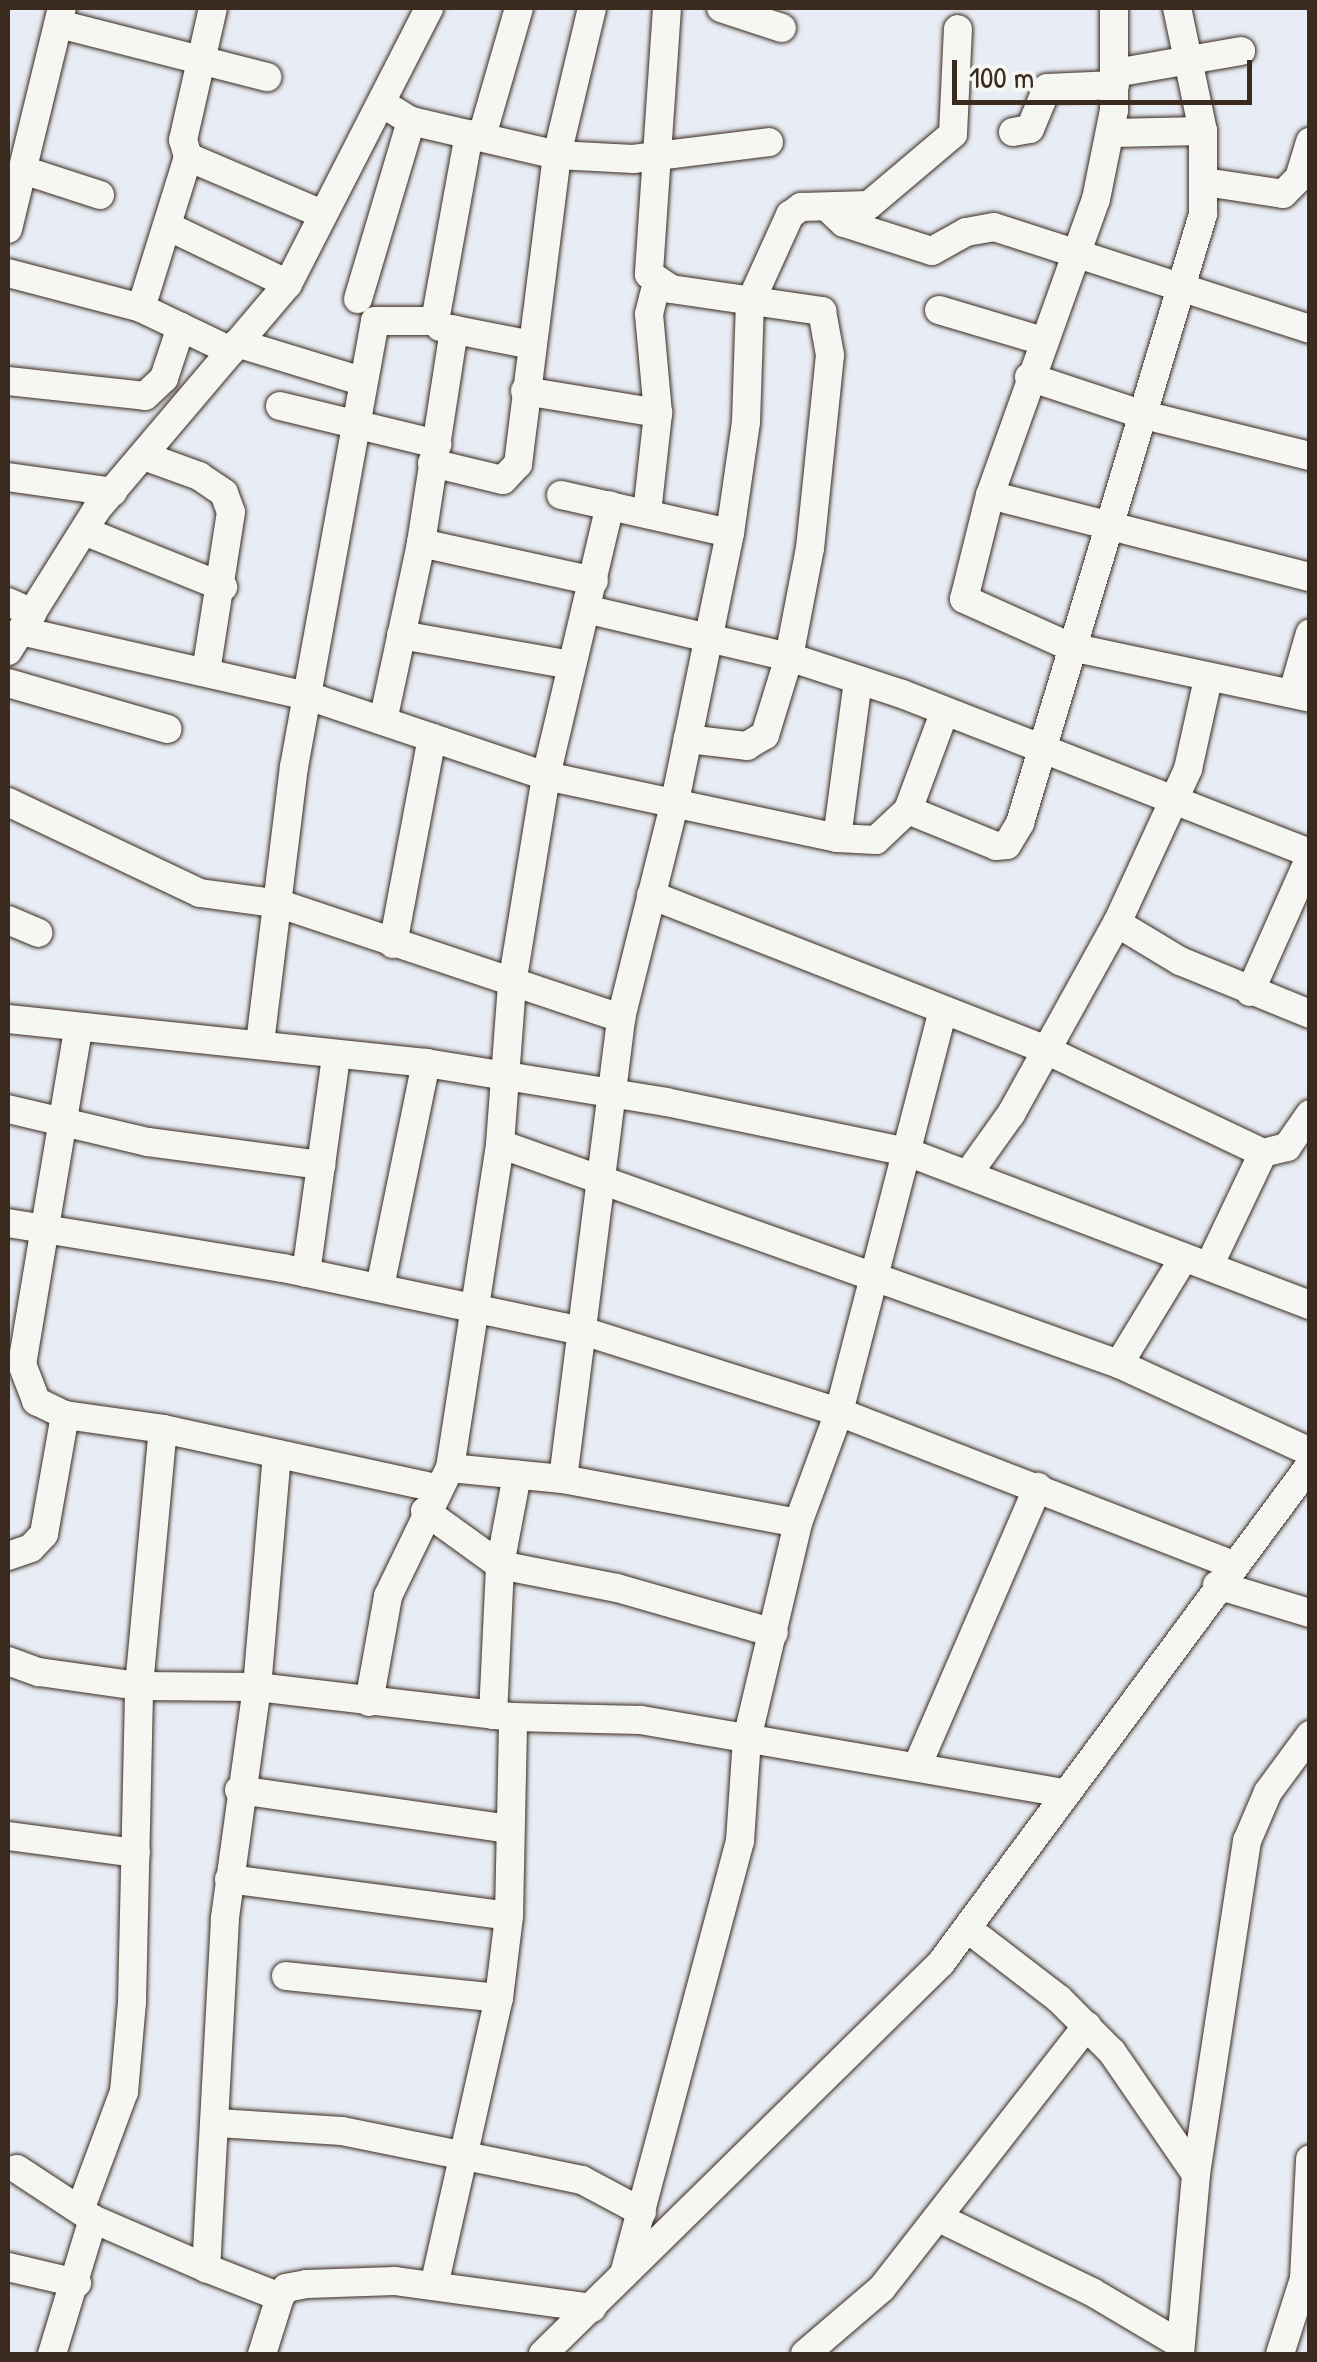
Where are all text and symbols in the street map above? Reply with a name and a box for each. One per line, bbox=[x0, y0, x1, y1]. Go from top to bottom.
scale bar bbox=[957, 40, 1257, 102]
text: 100 m bbox=[969, 57, 1034, 97]

